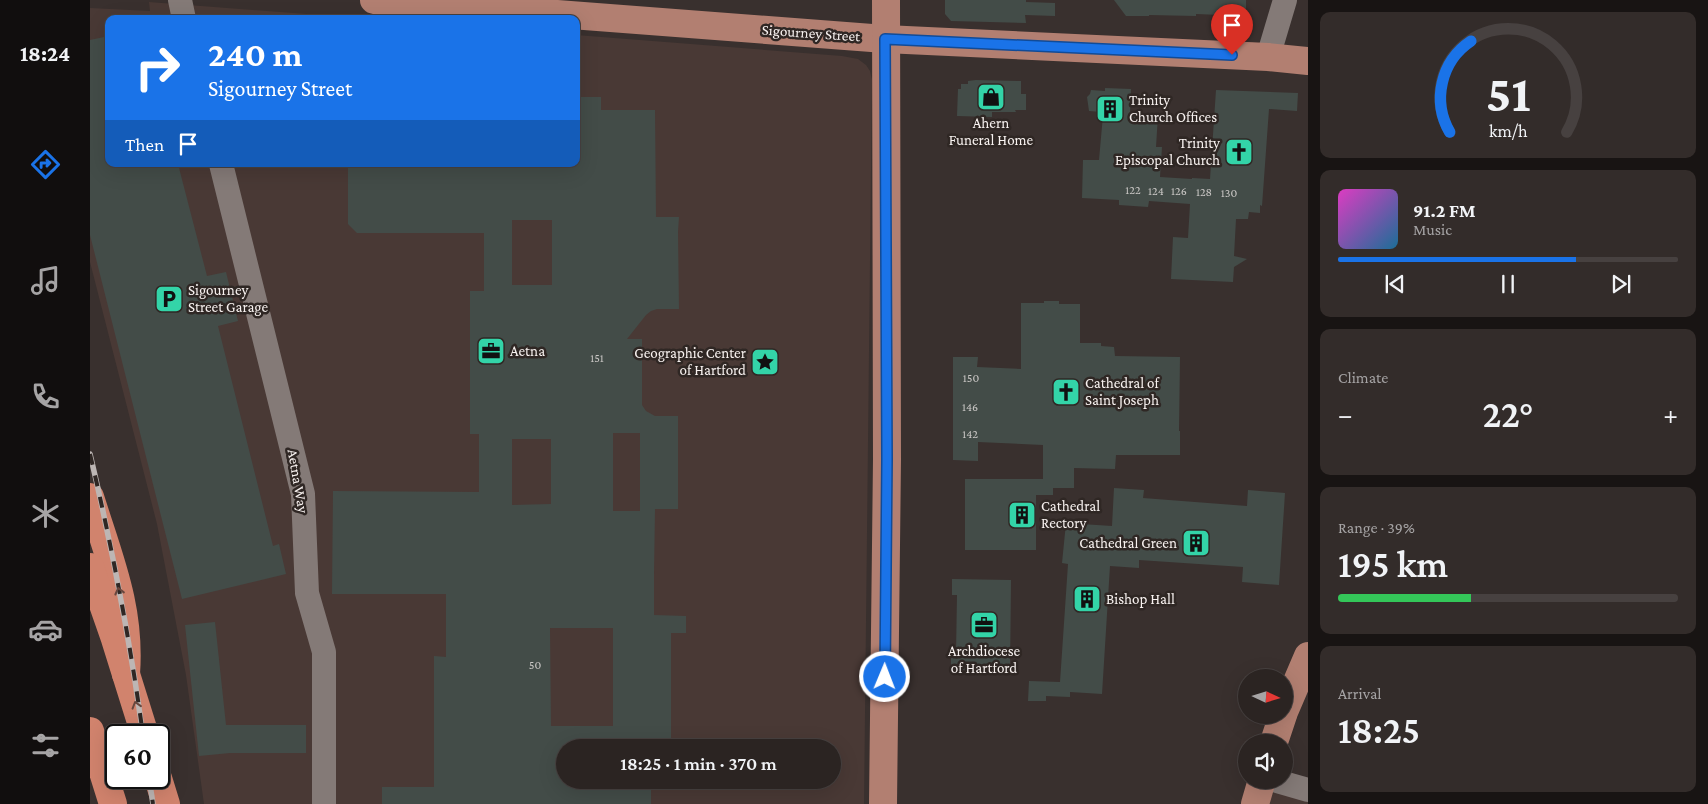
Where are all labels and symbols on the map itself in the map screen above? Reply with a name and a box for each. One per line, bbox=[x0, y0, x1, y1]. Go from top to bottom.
pin bbox=[1211, 4, 1253, 55]
street label: Sigourney Street bbox=[761, 22, 862, 45]
shop icon: Ahern Funeral Home bbox=[976, 82, 1006, 112]
place label: Trinity Church Offices bbox=[1129, 92, 1217, 125]
building icon: Trinity Church Offices bbox=[1095, 94, 1125, 124]
place label: Ahern Funeral Home bbox=[949, 115, 1034, 148]
place label: Trinity Episcopal Church bbox=[1115, 135, 1220, 169]
church icon: Trinity Episcopal Church bbox=[1224, 137, 1254, 167]
house number: 122 bbox=[1125, 183, 1141, 197]
house number: 124 bbox=[1148, 184, 1164, 198]
house number: 126 bbox=[1171, 184, 1187, 198]
house number: 128 bbox=[1196, 185, 1212, 199]
house number: 130 bbox=[1221, 186, 1237, 200]
place label: Sigourney Street Garage bbox=[188, 282, 269, 316]
parking icon: Sigourney Street Garage bbox=[154, 284, 184, 314]
office icon: Aetna bbox=[476, 336, 506, 366]
place label: Aetna bbox=[510, 343, 545, 359]
place label: Geographic Center of Hartford bbox=[634, 345, 747, 378]
place icon: Geographic Center of Hartford bbox=[750, 347, 780, 377]
house number: 151 bbox=[590, 351, 604, 365]
house number: 150 bbox=[963, 371, 979, 385]
place label: Cathedral of Saint Joseph bbox=[1085, 375, 1160, 409]
church icon: Cathedral of Saint Joseph bbox=[1051, 377, 1081, 407]
house number: 146 bbox=[962, 400, 978, 414]
house number: 142 bbox=[962, 427, 978, 441]
street label: Aetna Way bbox=[284, 448, 312, 515]
place label: Cathedral Rectory bbox=[1041, 498, 1100, 532]
building icon: Cathedral Rectory bbox=[1007, 500, 1037, 530]
building icon: Cathedral Green bbox=[1181, 528, 1211, 558]
place label: Cathedral Green bbox=[1079, 535, 1177, 551]
building icon: Bishop Hall bbox=[1072, 584, 1102, 614]
one-way arrow bbox=[115, 588, 125, 596]
place label: Bishop Hall bbox=[1106, 591, 1175, 608]
office icon: Archdiocese of Hartford bbox=[969, 610, 999, 640]
place label: Archdiocese of Hartford bbox=[948, 643, 1021, 676]
position arrow bbox=[858, 650, 910, 702]
house number: 50 bbox=[529, 658, 541, 672]
north arrow bbox=[1238, 669, 1292, 724]
one-way arrow bbox=[131, 701, 141, 709]
speed limit sign: 60 bbox=[105, 724, 170, 789]

